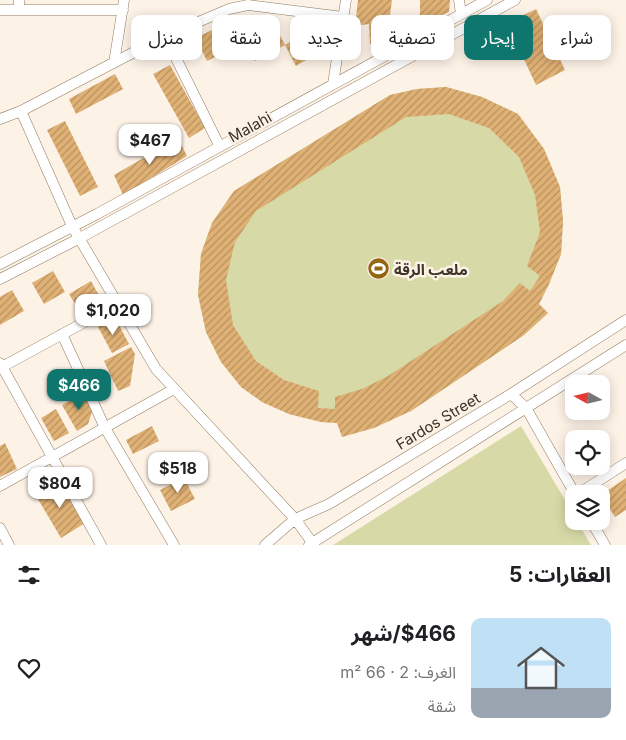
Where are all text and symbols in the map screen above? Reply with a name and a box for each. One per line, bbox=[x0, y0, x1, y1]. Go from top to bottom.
chip: منزل bbox=[131, 15, 202, 60]
chip: شقة bbox=[212, 15, 280, 60]
chip: جديد bbox=[290, 15, 361, 60]
chip: تصفية bbox=[371, 15, 454, 60]
chip: إيجار bbox=[464, 15, 533, 60]
chip: شراء bbox=[543, 15, 611, 60]
street label: Malahi bbox=[225, 107, 275, 147]
pin: $467 bbox=[120, 124, 180, 166]
text: $467 bbox=[130, 130, 171, 150]
sports icon: ملعب الرقة bbox=[366, 257, 390, 281]
place label: ملعب الرقة bbox=[394, 260, 468, 279]
pin: $1,020 bbox=[72, 294, 154, 336]
text: $1,020 bbox=[86, 300, 140, 320]
pin: $466 bbox=[49, 368, 109, 411]
text: $466 bbox=[58, 375, 100, 395]
north arrow bbox=[565, 375, 610, 420]
map controls bbox=[565, 375, 610, 530]
street label: Fardos Street bbox=[392, 388, 484, 454]
button: locate bbox=[565, 430, 610, 475]
pin: $518 bbox=[148, 452, 208, 494]
text: $518 bbox=[159, 458, 197, 478]
pin: $804 bbox=[30, 466, 90, 509]
text: $804 bbox=[39, 473, 81, 493]
button: layers bbox=[565, 485, 610, 530]
icon: filters bbox=[15, 561, 43, 589]
text: العقارات: 5 bbox=[509, 562, 611, 587]
text: $466/شهر bbox=[351, 621, 456, 646]
icon: home bbox=[511, 638, 571, 698]
icon: heart bbox=[15, 654, 43, 682]
text: الغرف: 2 · 66 m² bbox=[340, 662, 456, 682]
text: شقة bbox=[428, 696, 456, 716]

